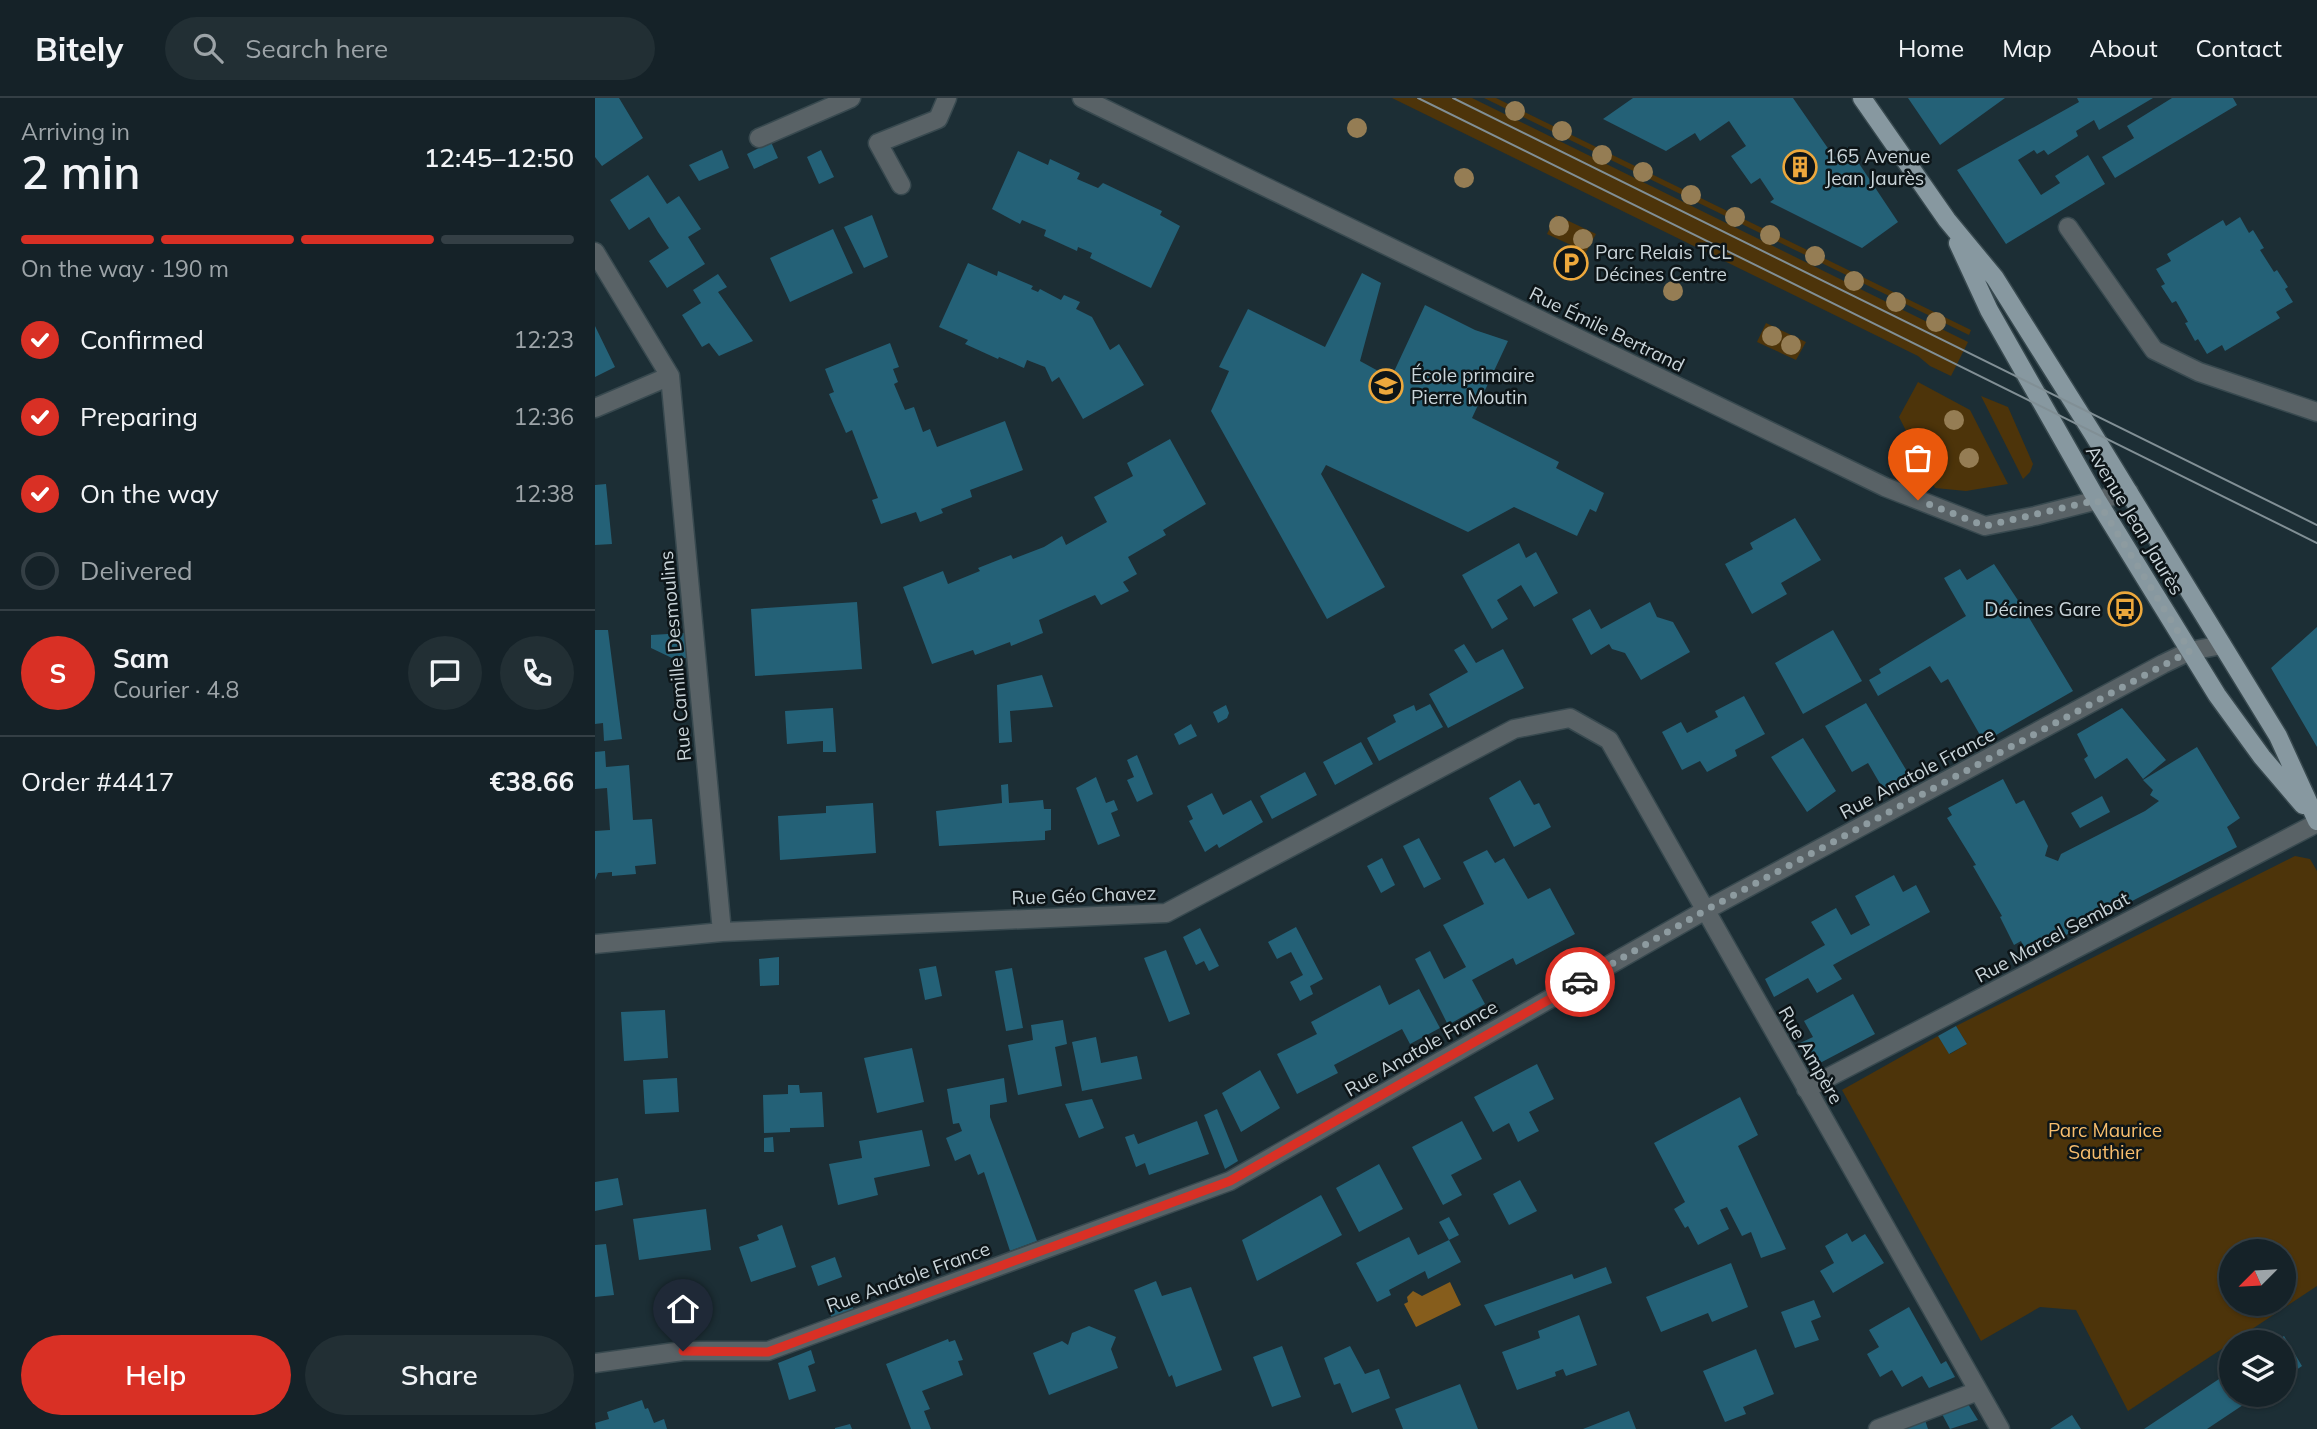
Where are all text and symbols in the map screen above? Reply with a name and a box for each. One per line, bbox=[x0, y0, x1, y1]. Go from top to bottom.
search box bbox=[165, 17, 655, 80]
text: Bitely bbox=[35, 28, 123, 69]
icon: search bbox=[189, 29, 227, 67]
text: Search here bbox=[245, 32, 388, 65]
text: Home bbox=[1898, 33, 1964, 63]
text: Map bbox=[2002, 33, 2052, 63]
text: About bbox=[2090, 33, 2158, 63]
text: Contact bbox=[2196, 33, 2282, 63]
text: Arriving in bbox=[21, 117, 130, 146]
text: 12:45–12:50 bbox=[424, 141, 574, 174]
text: 2 min bbox=[21, 143, 140, 201]
place label: 165 Avenue Jean Jaurès bbox=[1825, 144, 1930, 190]
building icon: 165 Avenue Jean Jaurès bbox=[1781, 148, 1819, 186]
place label: Parc Relais TCL Décines Centre bbox=[1595, 240, 1732, 286]
parking icon: Parc Relais TCL Décines Centre bbox=[1552, 244, 1590, 282]
text: On the way · 190 m bbox=[21, 254, 229, 283]
street label: Rue Émile Bertrand bbox=[1526, 281, 1688, 377]
icon: check bbox=[21, 321, 59, 359]
text: Confirmed bbox=[80, 323, 204, 356]
text: 12:23 bbox=[514, 325, 574, 354]
place label: École primaire Pierre Moutin bbox=[1411, 363, 1535, 409]
school or university icon: École primaire Pierre Moutin bbox=[1367, 367, 1405, 405]
icon: check bbox=[21, 398, 59, 436]
text: Preparing bbox=[80, 400, 198, 433]
text: 12:36 bbox=[514, 402, 574, 431]
pin bbox=[1888, 428, 1948, 500]
icon: bag bbox=[1899, 439, 1937, 477]
street label: Avenue Jean Jaurès bbox=[2081, 441, 2189, 599]
icon: check bbox=[21, 475, 59, 513]
text: On the way bbox=[80, 477, 219, 510]
text: 12:38 bbox=[514, 479, 574, 508]
street label: Rue Camille Desmoulins bbox=[654, 550, 696, 762]
text: Delivered bbox=[80, 554, 193, 587]
bus stop icon: Décines Gare bbox=[2106, 590, 2144, 628]
place label: Décines Gare bbox=[1984, 597, 2101, 621]
button: chat bbox=[408, 636, 482, 710]
button: phone bbox=[500, 636, 574, 710]
text: Sam bbox=[113, 642, 169, 675]
text: S bbox=[50, 657, 66, 690]
text: Courier · 4.8 bbox=[113, 675, 239, 704]
street label: Rue Anatole France bbox=[1835, 722, 1999, 824]
text: Order #4417 bbox=[21, 765, 174, 798]
text: €38.66 bbox=[490, 765, 574, 798]
street label: Rue Géo Chavez bbox=[1011, 880, 1157, 910]
street label: Rue Marcel Sembat bbox=[1971, 886, 2134, 988]
courier bbox=[1545, 947, 1615, 1017]
icon: car bbox=[1561, 963, 1599, 1001]
street label: Rue Anatole France bbox=[1340, 994, 1502, 1102]
street label: Rue Ampère bbox=[1773, 1002, 1849, 1108]
park label: Parc Maurice Sauthier bbox=[2048, 1118, 2162, 1164]
street label: Rue Anatole France bbox=[823, 1236, 993, 1318]
north arrow bbox=[2219, 1239, 2296, 1316]
map controls bbox=[2219, 1239, 2296, 1407]
pin bbox=[653, 1279, 713, 1351]
icon: home bbox=[664, 1290, 702, 1328]
button: layers bbox=[2219, 1330, 2296, 1407]
button: Help bbox=[21, 1335, 291, 1415]
button: Share bbox=[305, 1335, 574, 1415]

